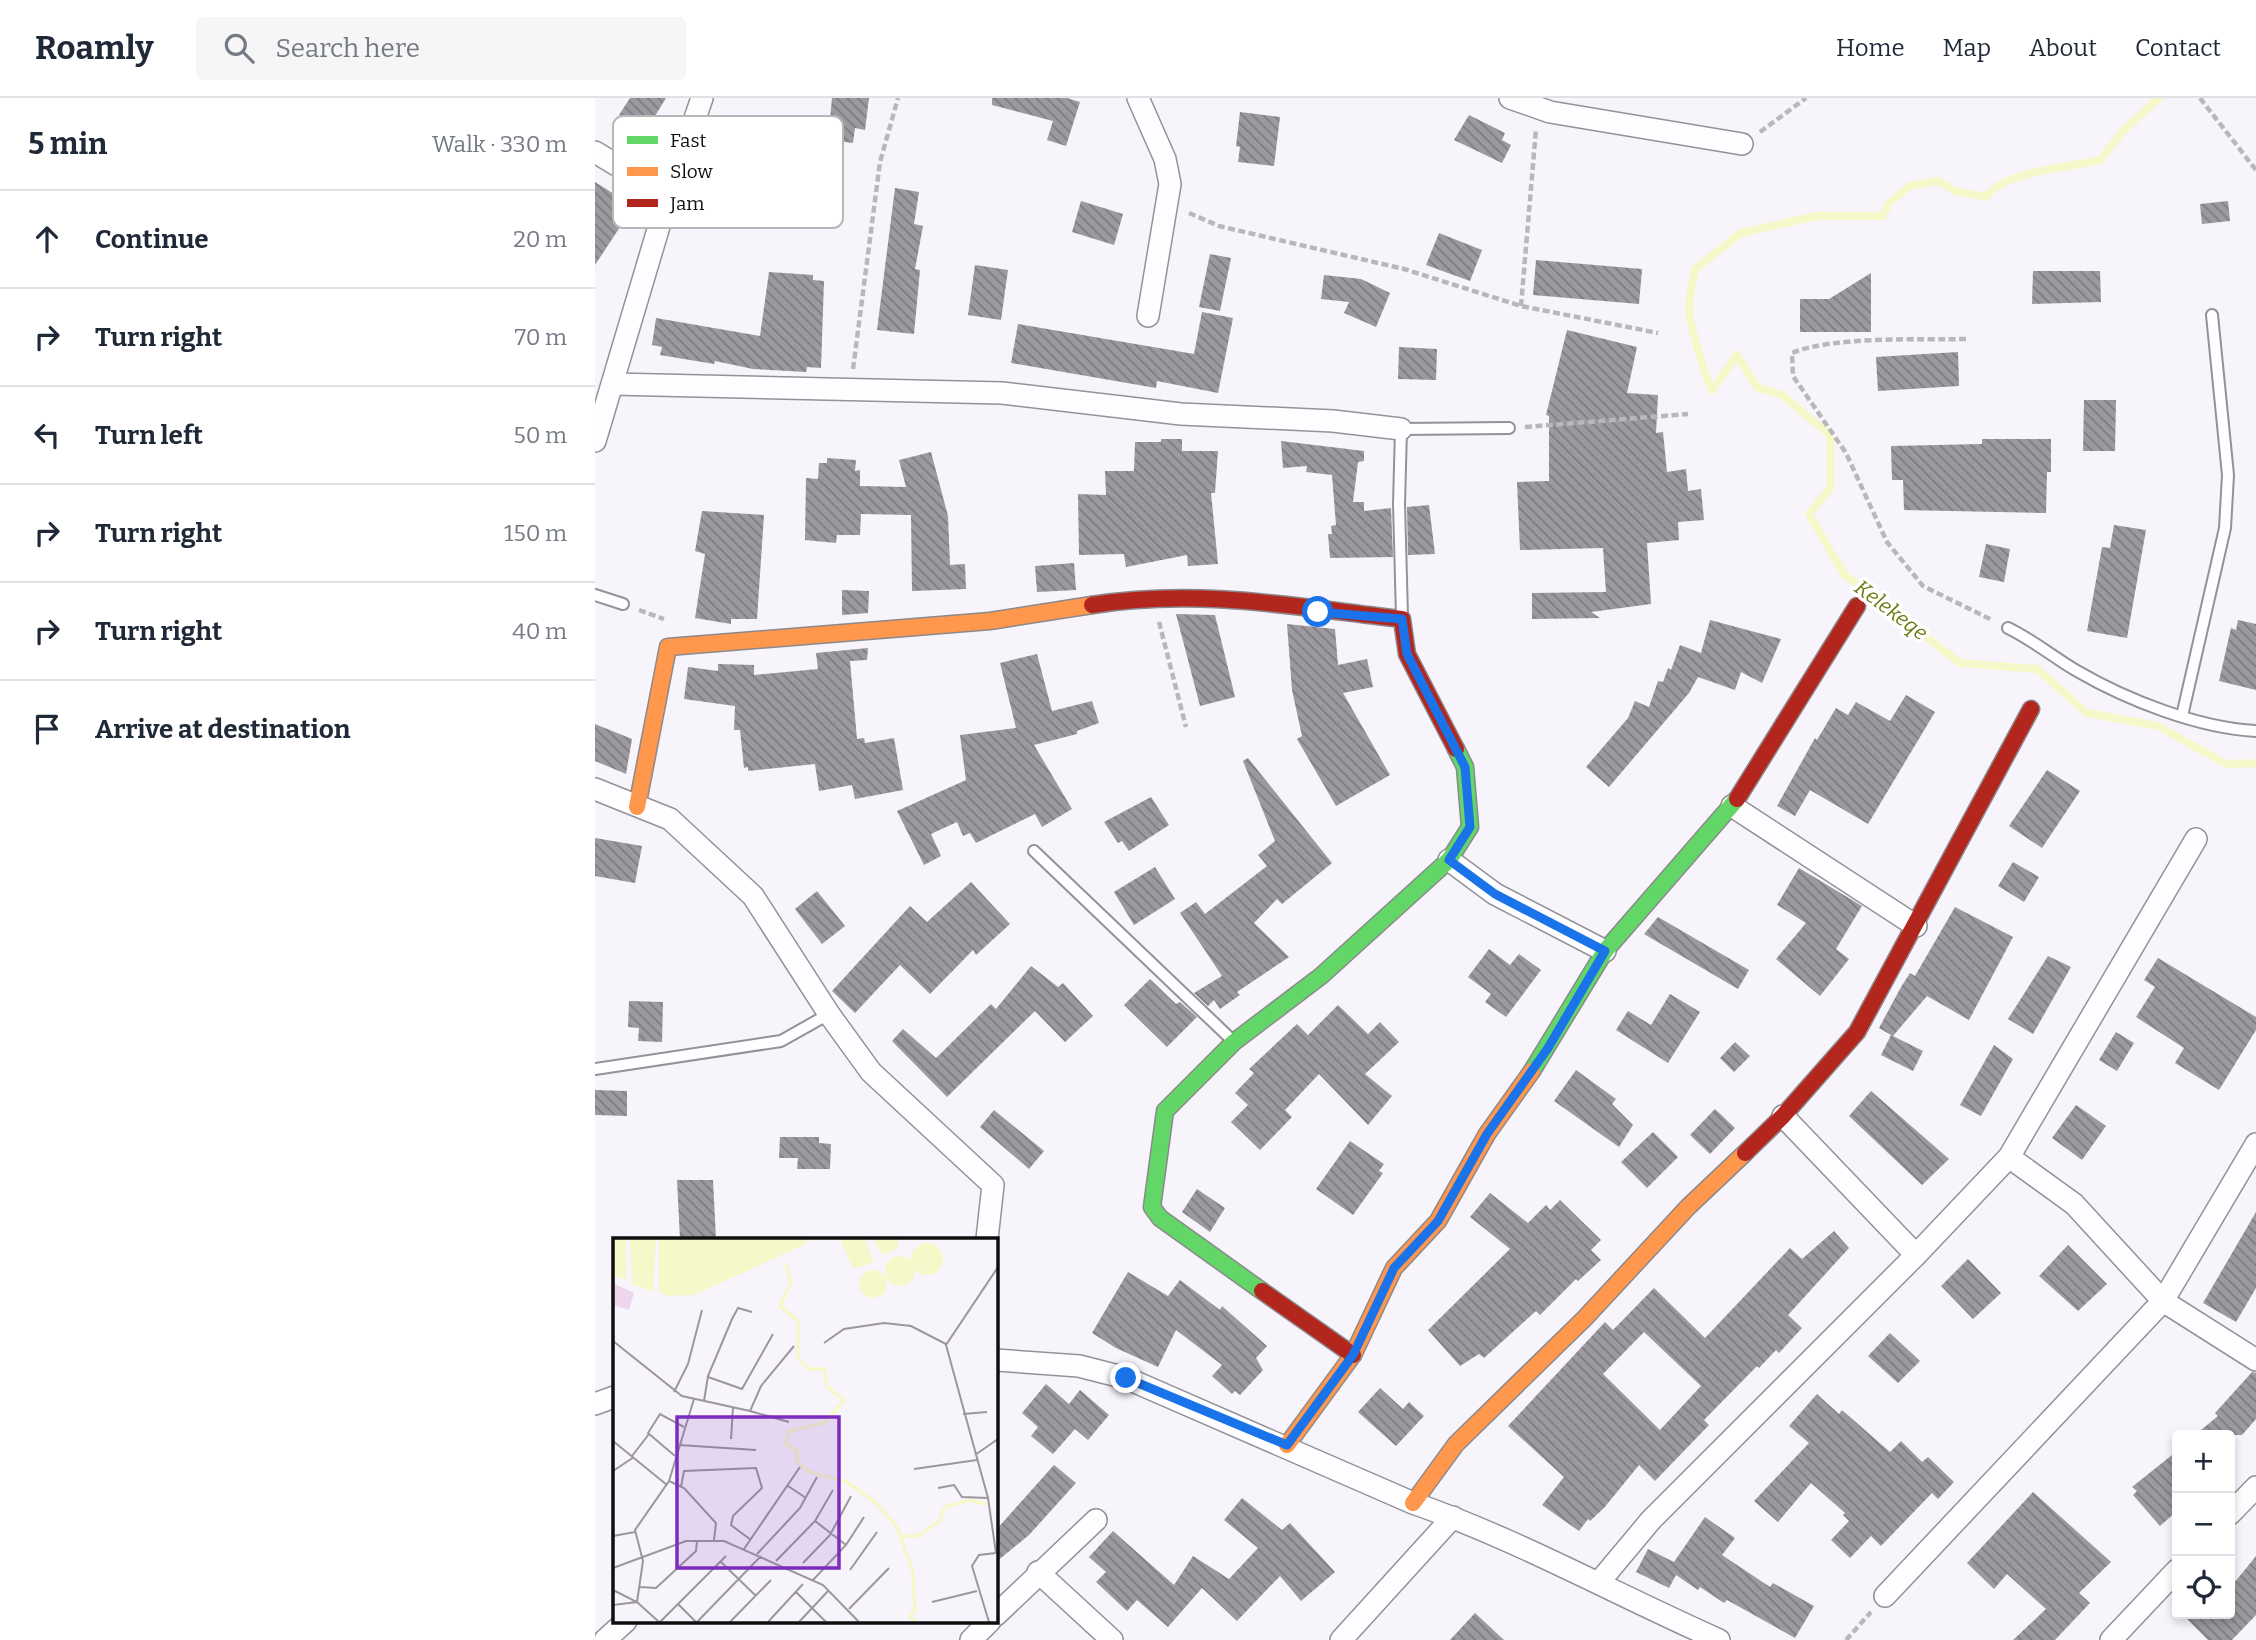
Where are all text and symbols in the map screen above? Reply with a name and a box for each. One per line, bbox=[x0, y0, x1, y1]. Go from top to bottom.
search box bbox=[196, 17, 686, 80]
text: Roamly bbox=[35, 28, 154, 68]
icon: search bbox=[220, 29, 258, 67]
text: Search here bbox=[276, 33, 420, 64]
text: Home bbox=[1836, 34, 1905, 62]
text: Map bbox=[1943, 34, 1991, 62]
text: About bbox=[2029, 34, 2097, 62]
text: Contact bbox=[2135, 34, 2221, 62]
legend bbox=[613, 116, 843, 228]
text: 5 min bbox=[28, 126, 107, 162]
text: Fast bbox=[670, 129, 707, 152]
text: Walk · 330 m bbox=[432, 130, 567, 158]
text: Slow bbox=[670, 160, 713, 183]
text: Jam bbox=[669, 192, 704, 215]
icon: ahead bbox=[28, 220, 66, 258]
text: Continue bbox=[95, 224, 209, 255]
text: 20 m bbox=[513, 225, 567, 253]
icon: right bbox=[28, 318, 66, 356]
text: Turn right bbox=[95, 322, 222, 353]
text: 70 m bbox=[515, 323, 567, 351]
icon: left bbox=[28, 416, 66, 454]
text: Turn left bbox=[95, 420, 203, 451]
text: 50 m bbox=[513, 421, 567, 449]
icon: right bbox=[28, 514, 66, 552]
text: Turn right bbox=[95, 518, 222, 549]
text: 150 m bbox=[504, 519, 567, 547]
water label: Kelekeqe bbox=[1849, 574, 1933, 646]
route start bbox=[1302, 596, 1333, 627]
icon: right bbox=[28, 612, 66, 650]
text: Turn right bbox=[95, 616, 222, 647]
text: 40 m bbox=[512, 617, 567, 645]
icon: arrive bbox=[28, 710, 66, 748]
text: Arrive at destination bbox=[95, 714, 350, 745]
inset map bbox=[613, 1238, 997, 1622]
route end bbox=[1110, 1362, 1141, 1393]
map controls bbox=[2172, 1430, 2235, 1619]
button: + bbox=[2172, 1430, 2235, 1493]
button: − bbox=[2172, 1493, 2235, 1556]
button: locate bbox=[2172, 1556, 2235, 1619]

